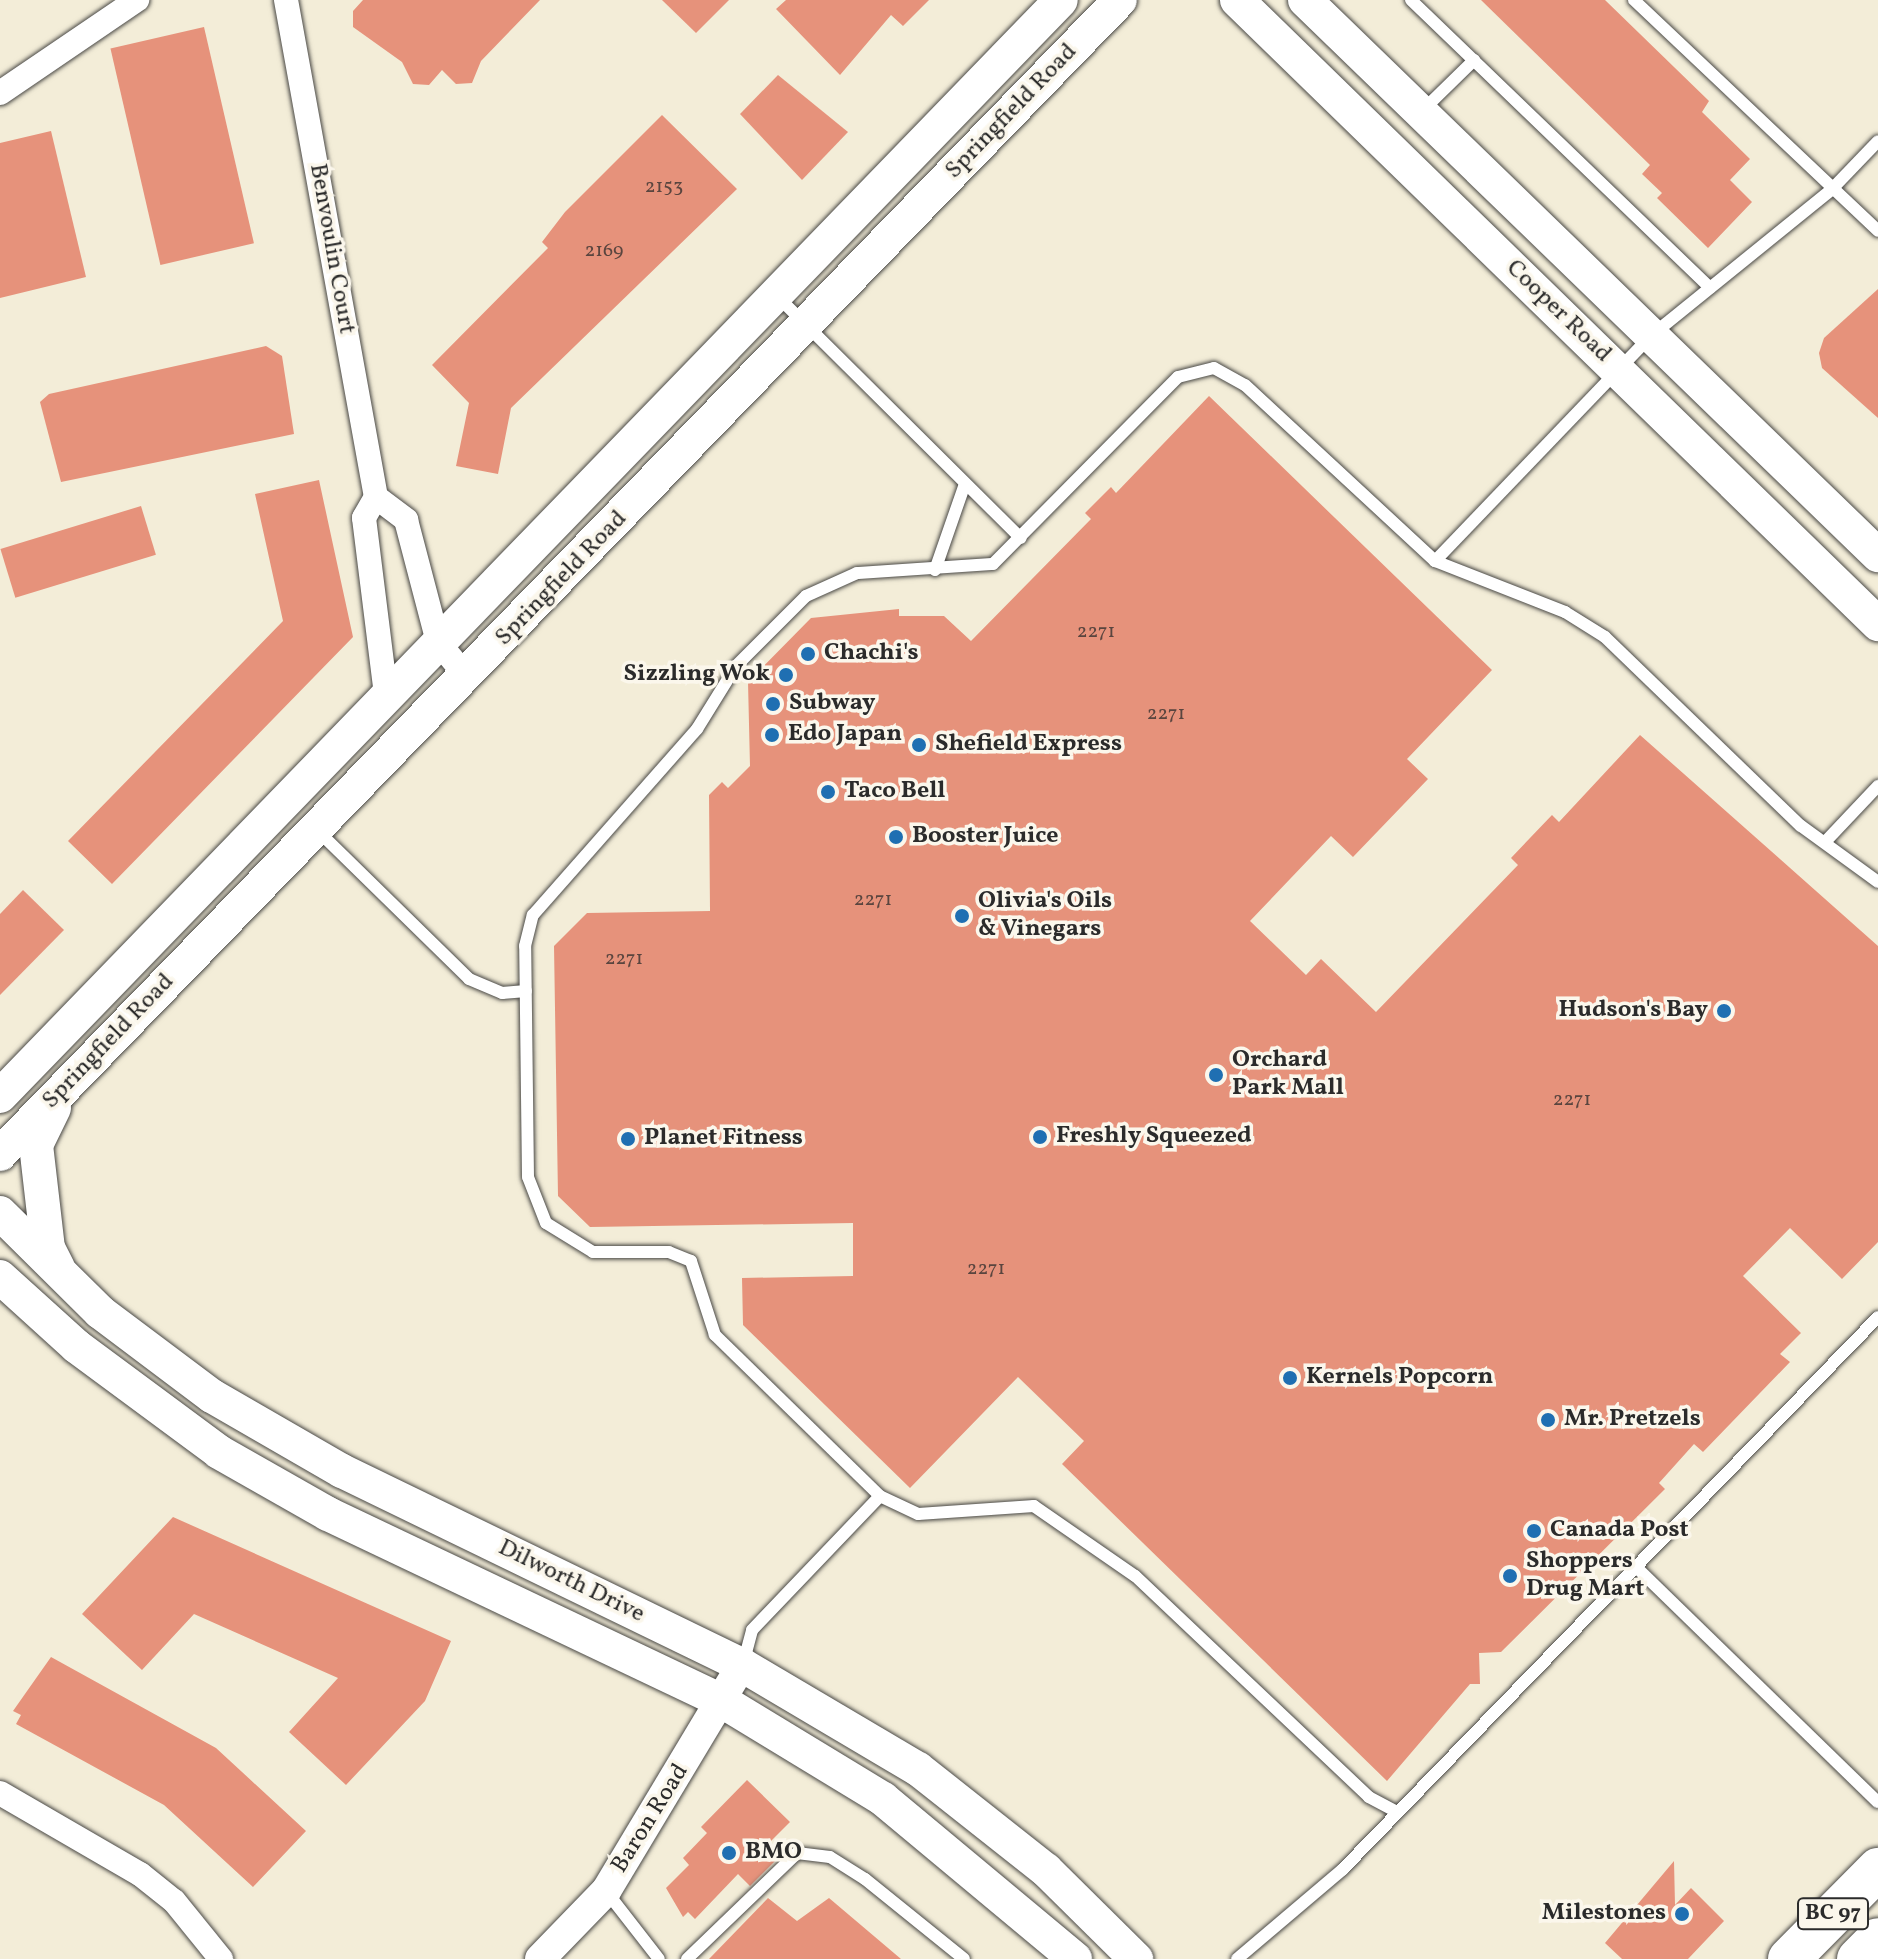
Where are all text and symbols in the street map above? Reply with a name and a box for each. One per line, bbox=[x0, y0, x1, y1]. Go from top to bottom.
street label: Springfield Road bbox=[940, 38, 1084, 186]
street label: Benvoulin Court bbox=[302, 162, 360, 336]
house number: 2153 bbox=[645, 175, 683, 199]
house number: 2169 bbox=[585, 239, 623, 263]
street label: Cooper Road bbox=[1499, 255, 1617, 369]
street label: Springfield Road bbox=[490, 505, 634, 653]
house number: 2271 bbox=[1077, 620, 1115, 644]
place label: Chachi's bbox=[824, 640, 919, 668]
marker: Chachi's bbox=[799, 645, 817, 663]
place label: Sizzling Wok bbox=[623, 661, 770, 689]
marker: Sizzling Wok bbox=[777, 666, 795, 684]
place label: Subway bbox=[789, 690, 876, 718]
marker: Subway bbox=[764, 695, 782, 713]
house number: 2271 bbox=[1147, 702, 1185, 726]
place label: Edo Japan bbox=[788, 721, 902, 749]
marker: Edo Japan bbox=[763, 726, 781, 744]
place label: Shefield Express bbox=[935, 731, 1122, 759]
marker: Shefield Express bbox=[910, 736, 928, 754]
place label: Taco Bell bbox=[844, 778, 946, 806]
marker: Taco Bell bbox=[819, 783, 837, 801]
place label: Booster Juice bbox=[912, 823, 1059, 851]
marker: Booster Juice bbox=[887, 828, 905, 846]
house number: 2271 bbox=[854, 888, 892, 912]
place label: Olivia's Oils & Vinegars bbox=[978, 888, 1112, 944]
marker: Olivia's Oils & Vinegars bbox=[953, 907, 971, 925]
house number: 2271 bbox=[605, 947, 643, 971]
street label: Springfield Road bbox=[37, 968, 181, 1116]
place label: Hudson's Bay bbox=[1559, 997, 1708, 1025]
marker: Hudson's Bay bbox=[1715, 1002, 1733, 1020]
place label: Orchard Park Mall bbox=[1232, 1047, 1344, 1103]
marker: Orchard Park Mall bbox=[1207, 1066, 1225, 1084]
house number: 2271 bbox=[1553, 1088, 1591, 1112]
place label: Freshly Squeezed bbox=[1056, 1123, 1252, 1151]
place label: Planet Fitness bbox=[644, 1125, 803, 1153]
marker: Freshly Squeezed bbox=[1031, 1128, 1049, 1146]
marker: Planet Fitness bbox=[619, 1130, 637, 1148]
house number: 2271 bbox=[967, 1257, 1005, 1281]
place label: Kernels Popcorn bbox=[1306, 1364, 1493, 1392]
marker: Kernels Popcorn bbox=[1281, 1369, 1299, 1387]
place label: Mr. Pretzels bbox=[1564, 1406, 1701, 1434]
marker: Mr. Pretzels bbox=[1539, 1411, 1557, 1429]
place label: Canada Post bbox=[1550, 1517, 1688, 1545]
marker: Canada Post bbox=[1525, 1522, 1543, 1540]
street label: Dilworth Drive bbox=[493, 1534, 649, 1630]
place label: Shoppers Drug Mart bbox=[1526, 1548, 1644, 1604]
marker: Shoppers Drug Mart bbox=[1501, 1567, 1519, 1585]
street label: Baron Road bbox=[606, 1759, 696, 1879]
place label: BMO bbox=[745, 1839, 802, 1867]
marker: BMO bbox=[720, 1844, 738, 1862]
road number: BC 97 bbox=[1797, 1896, 1869, 1932]
place label: Milestones bbox=[1542, 1900, 1666, 1928]
marker: Milestones bbox=[1673, 1905, 1691, 1923]

